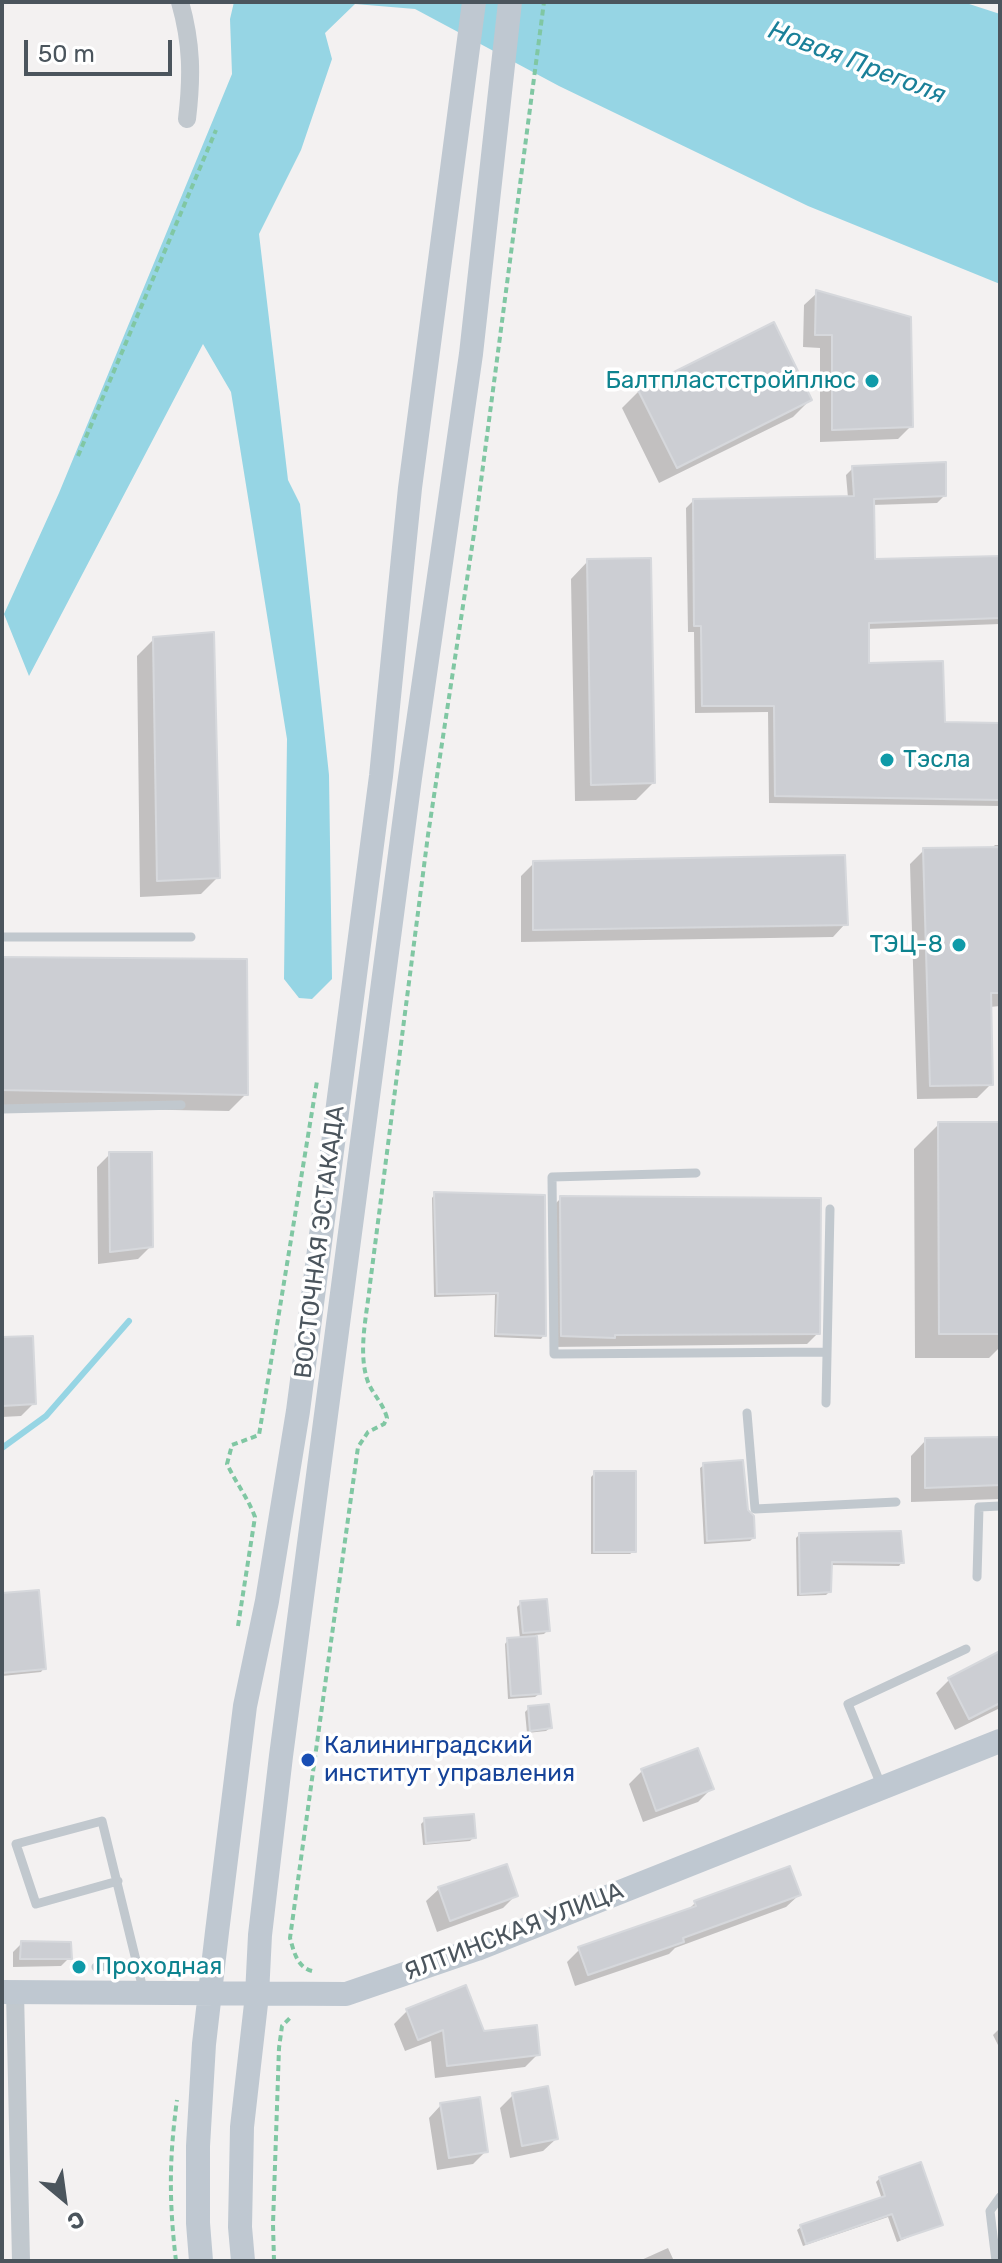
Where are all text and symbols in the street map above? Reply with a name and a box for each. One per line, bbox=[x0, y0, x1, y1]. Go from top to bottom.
water label: Новая Преголя bbox=[764, 15, 950, 111]
scale bar bbox=[28, 24, 176, 74]
text: 50 m bbox=[38, 40, 95, 68]
place label: Балтпластстройплюс bbox=[606, 367, 856, 395]
marker: Балтпластстройплюс bbox=[863, 372, 881, 390]
place label: Тэсла bbox=[903, 746, 971, 774]
marker: Тэсла bbox=[878, 751, 896, 769]
place label: ТЭЦ-8 bbox=[869, 931, 943, 959]
marker: ТЭЦ-8 bbox=[950, 936, 968, 954]
street label: ВОСТОЧНАЯ ЭСТАКАДА bbox=[289, 1104, 351, 1380]
place label: Калининградский институт управления bbox=[324, 1732, 575, 1788]
marker: Калининградский институт управления bbox=[299, 1751, 317, 1769]
street label: ЯЛТИНСКАЯ УЛИЦА bbox=[400, 1877, 628, 1987]
place label: Проходная bbox=[95, 1953, 222, 1981]
marker: Проходная bbox=[70, 1958, 88, 1976]
north arrow bbox=[24, 2159, 104, 2239]
text: С bbox=[63, 2205, 89, 2236]

